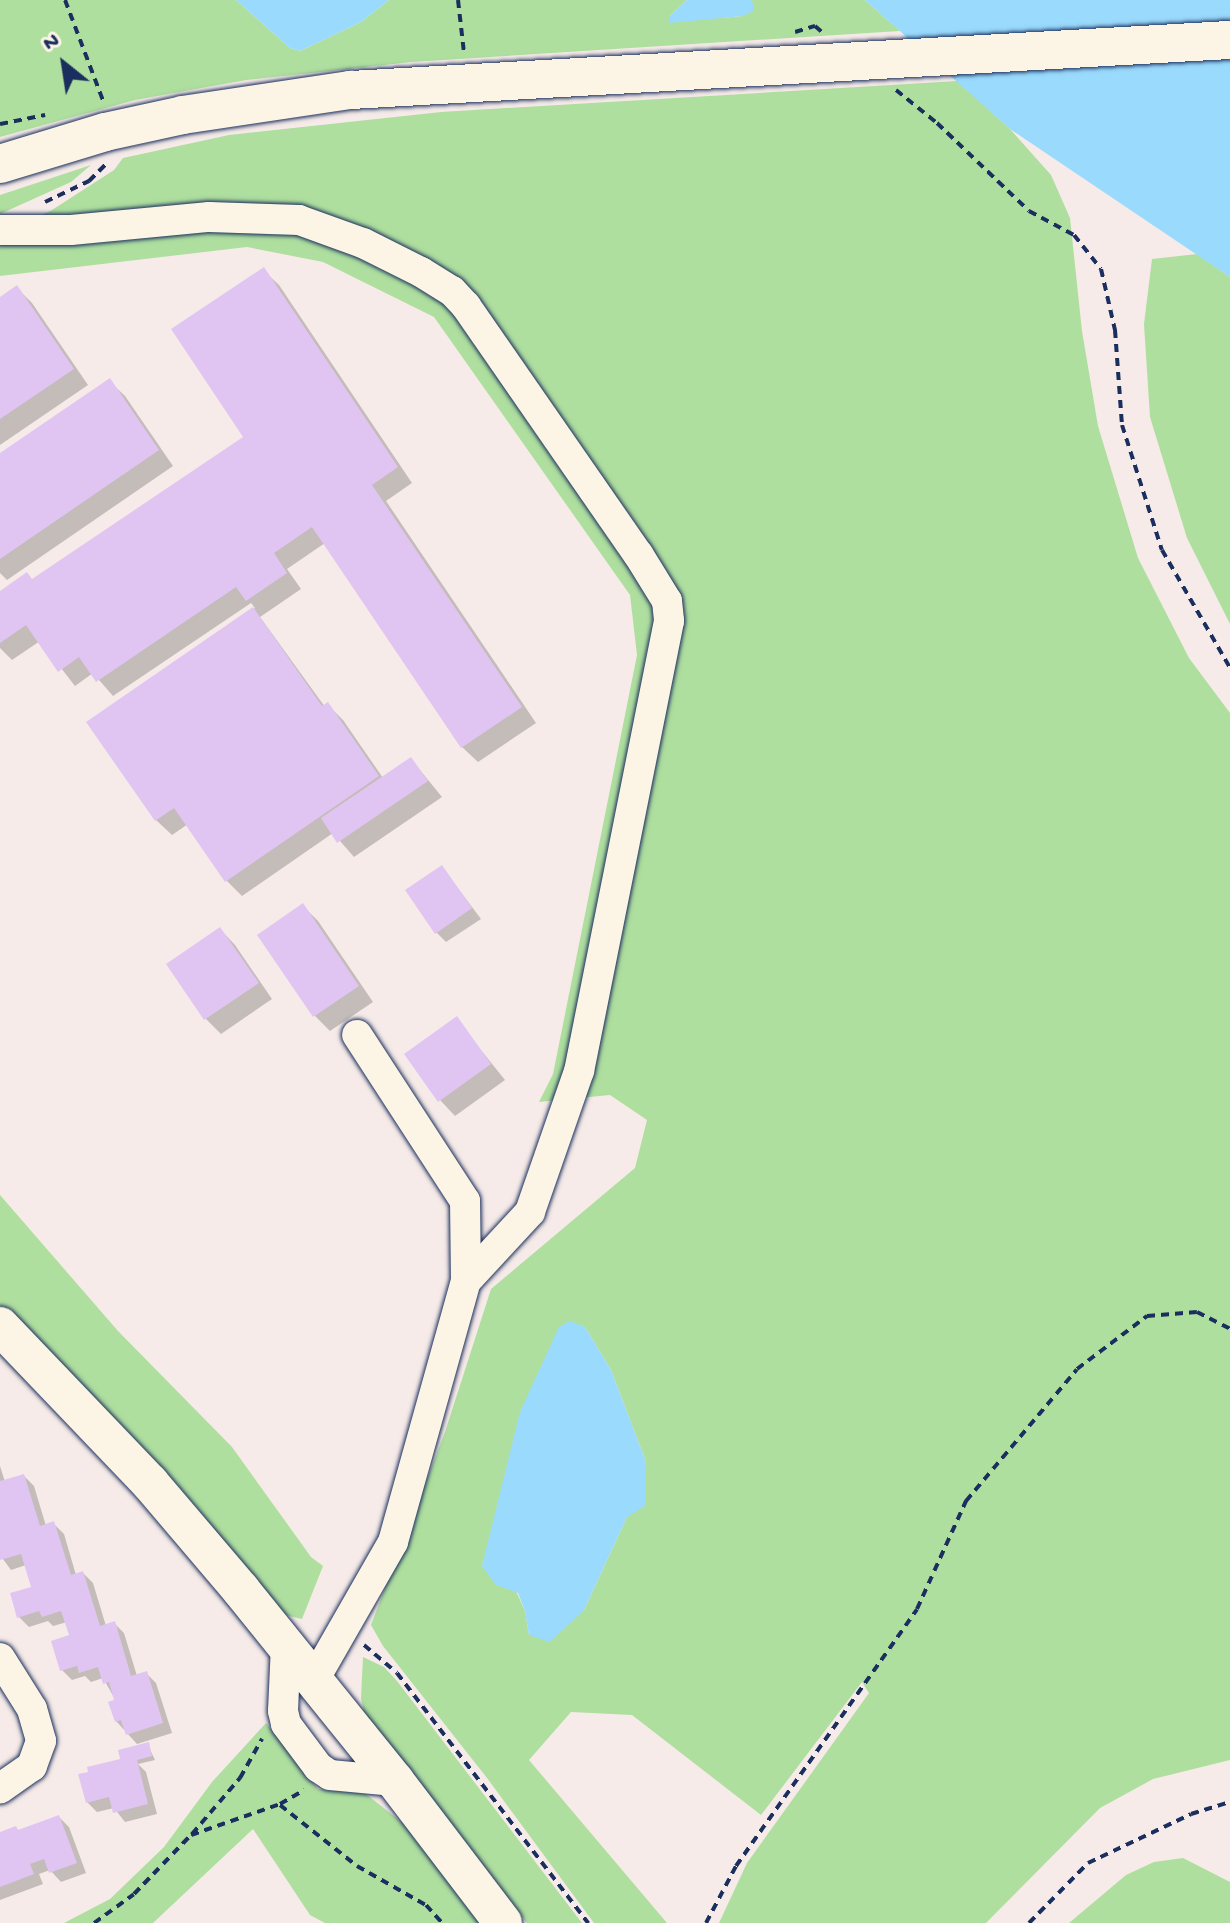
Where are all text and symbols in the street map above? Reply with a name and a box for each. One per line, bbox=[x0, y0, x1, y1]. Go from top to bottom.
north arrow bbox=[24, 24, 104, 104]
text: N bbox=[39, 28, 65, 58]

